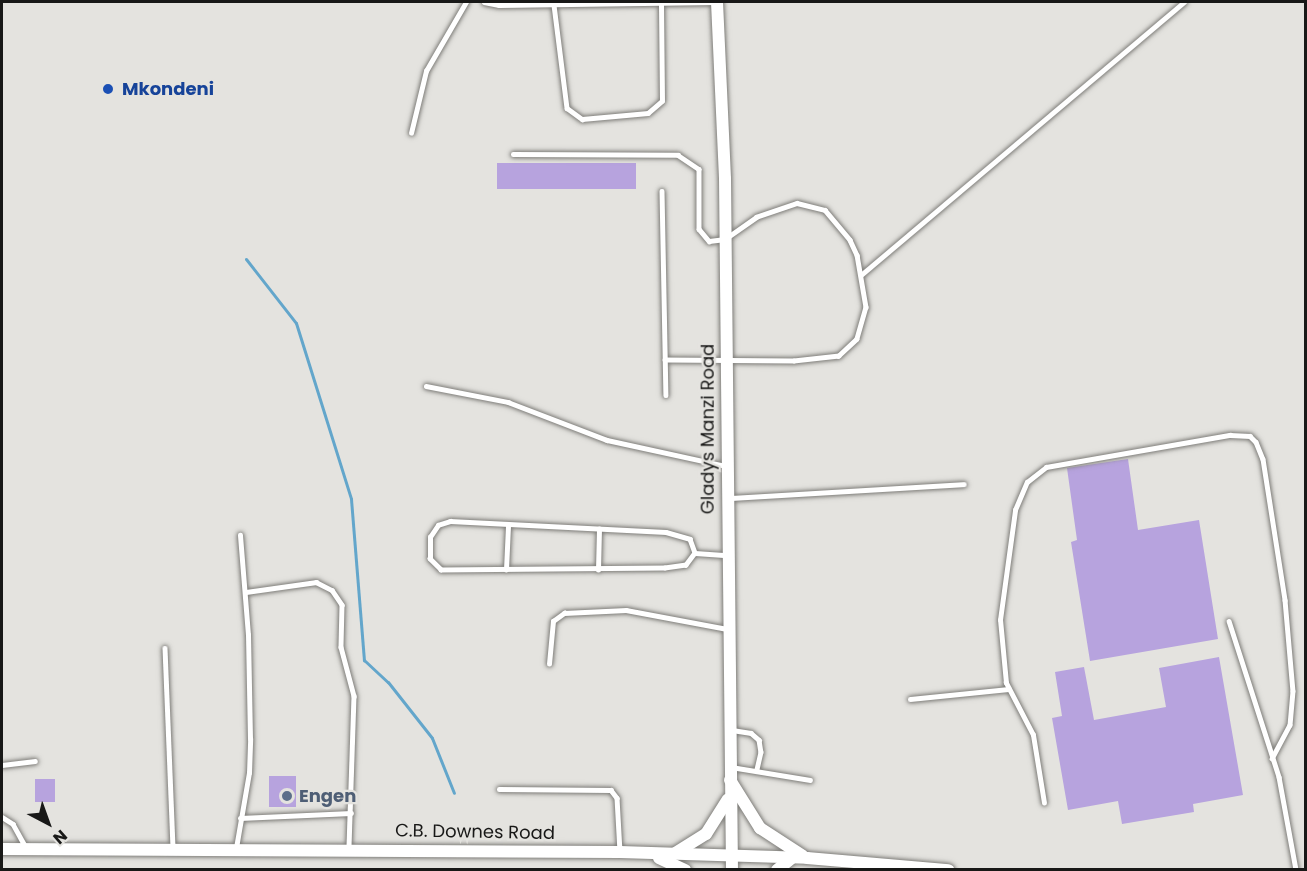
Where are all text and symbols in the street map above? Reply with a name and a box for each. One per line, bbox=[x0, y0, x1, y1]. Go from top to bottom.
place label: Mkondeni bbox=[122, 78, 214, 100]
marker: Mkondeni bbox=[99, 80, 117, 98]
street label: Gladys Manzi Road bbox=[697, 344, 719, 514]
place label: Engen bbox=[299, 785, 356, 807]
marker: Engen bbox=[280, 789, 294, 803]
north arrow bbox=[18, 793, 78, 853]
street label: C.B. Downes Road bbox=[395, 820, 555, 844]
text: N bbox=[48, 824, 72, 850]

